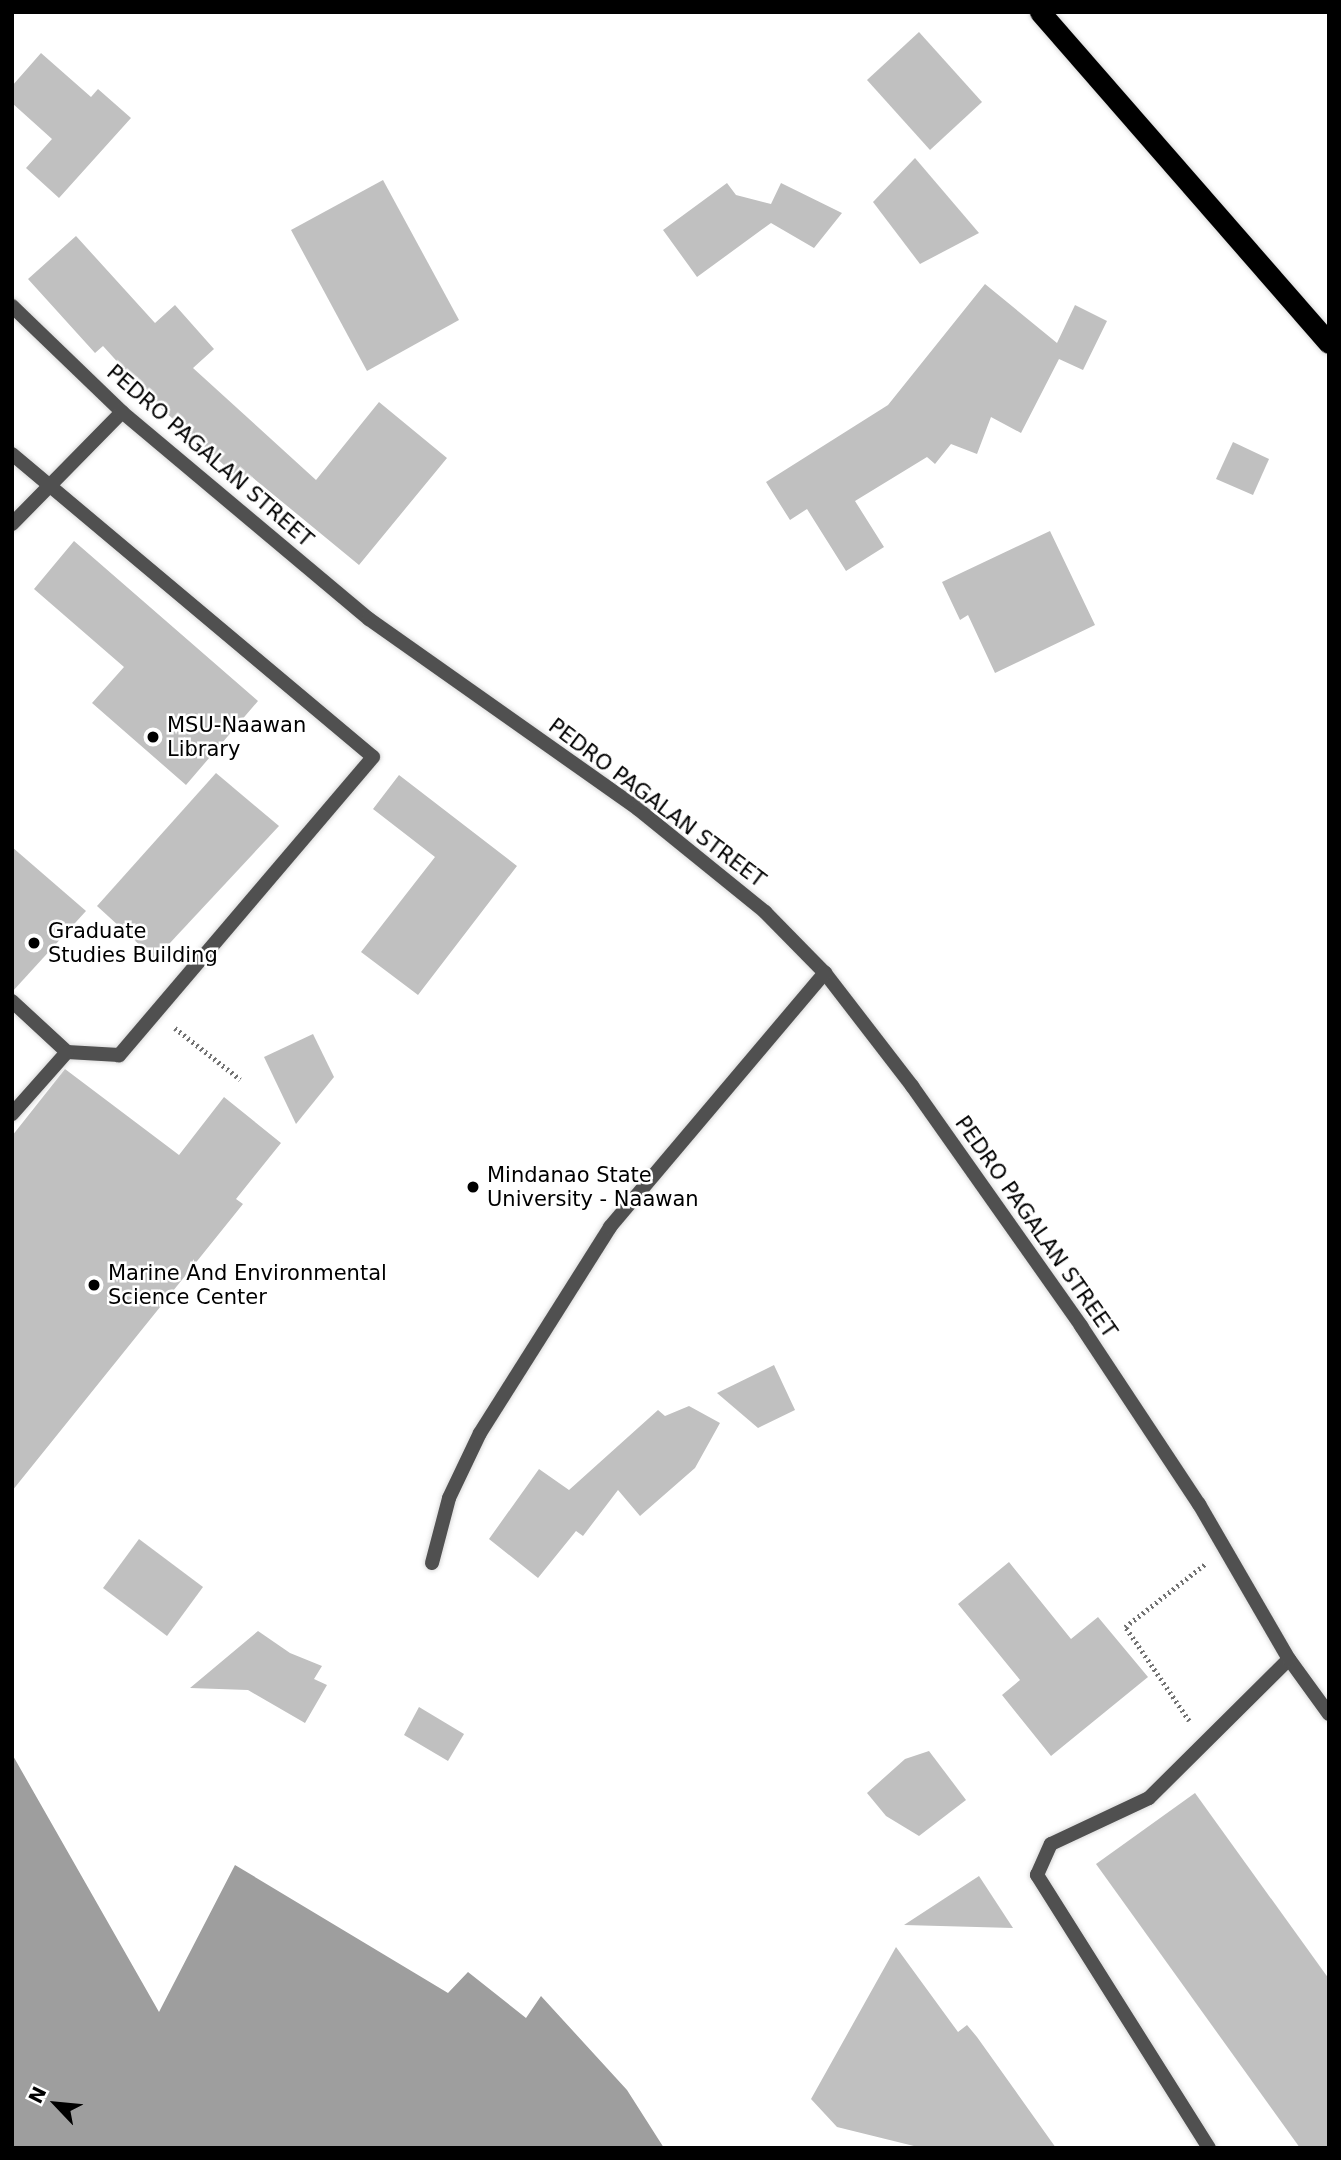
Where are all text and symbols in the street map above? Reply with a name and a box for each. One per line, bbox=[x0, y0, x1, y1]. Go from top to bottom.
street label: PEDRO PAGALAN STREET bbox=[102, 360, 318, 552]
place label: MSU-Naawan Library bbox=[167, 712, 306, 762]
street label: PEDRO PAGALAN STREET bbox=[544, 713, 770, 893]
marker: MSU-Naawan Library bbox=[145, 729, 161, 745]
place label: Graduate Studies Building bbox=[48, 918, 218, 968]
marker: Graduate Studies Building bbox=[26, 935, 42, 951]
street label: PEDRO PAGALAN STREET bbox=[950, 1111, 1122, 1343]
place label: Mindanao State University - Naawan bbox=[487, 1162, 699, 1212]
marker: Mindanao State University - Naawan bbox=[465, 1179, 481, 1195]
place label: Marine And Environmental Science Center bbox=[108, 1260, 387, 1310]
marker: Marine And Environmental Science Center bbox=[86, 1277, 102, 1293]
north arrow bbox=[21, 2069, 91, 2139]
text: N bbox=[24, 2083, 50, 2107]

